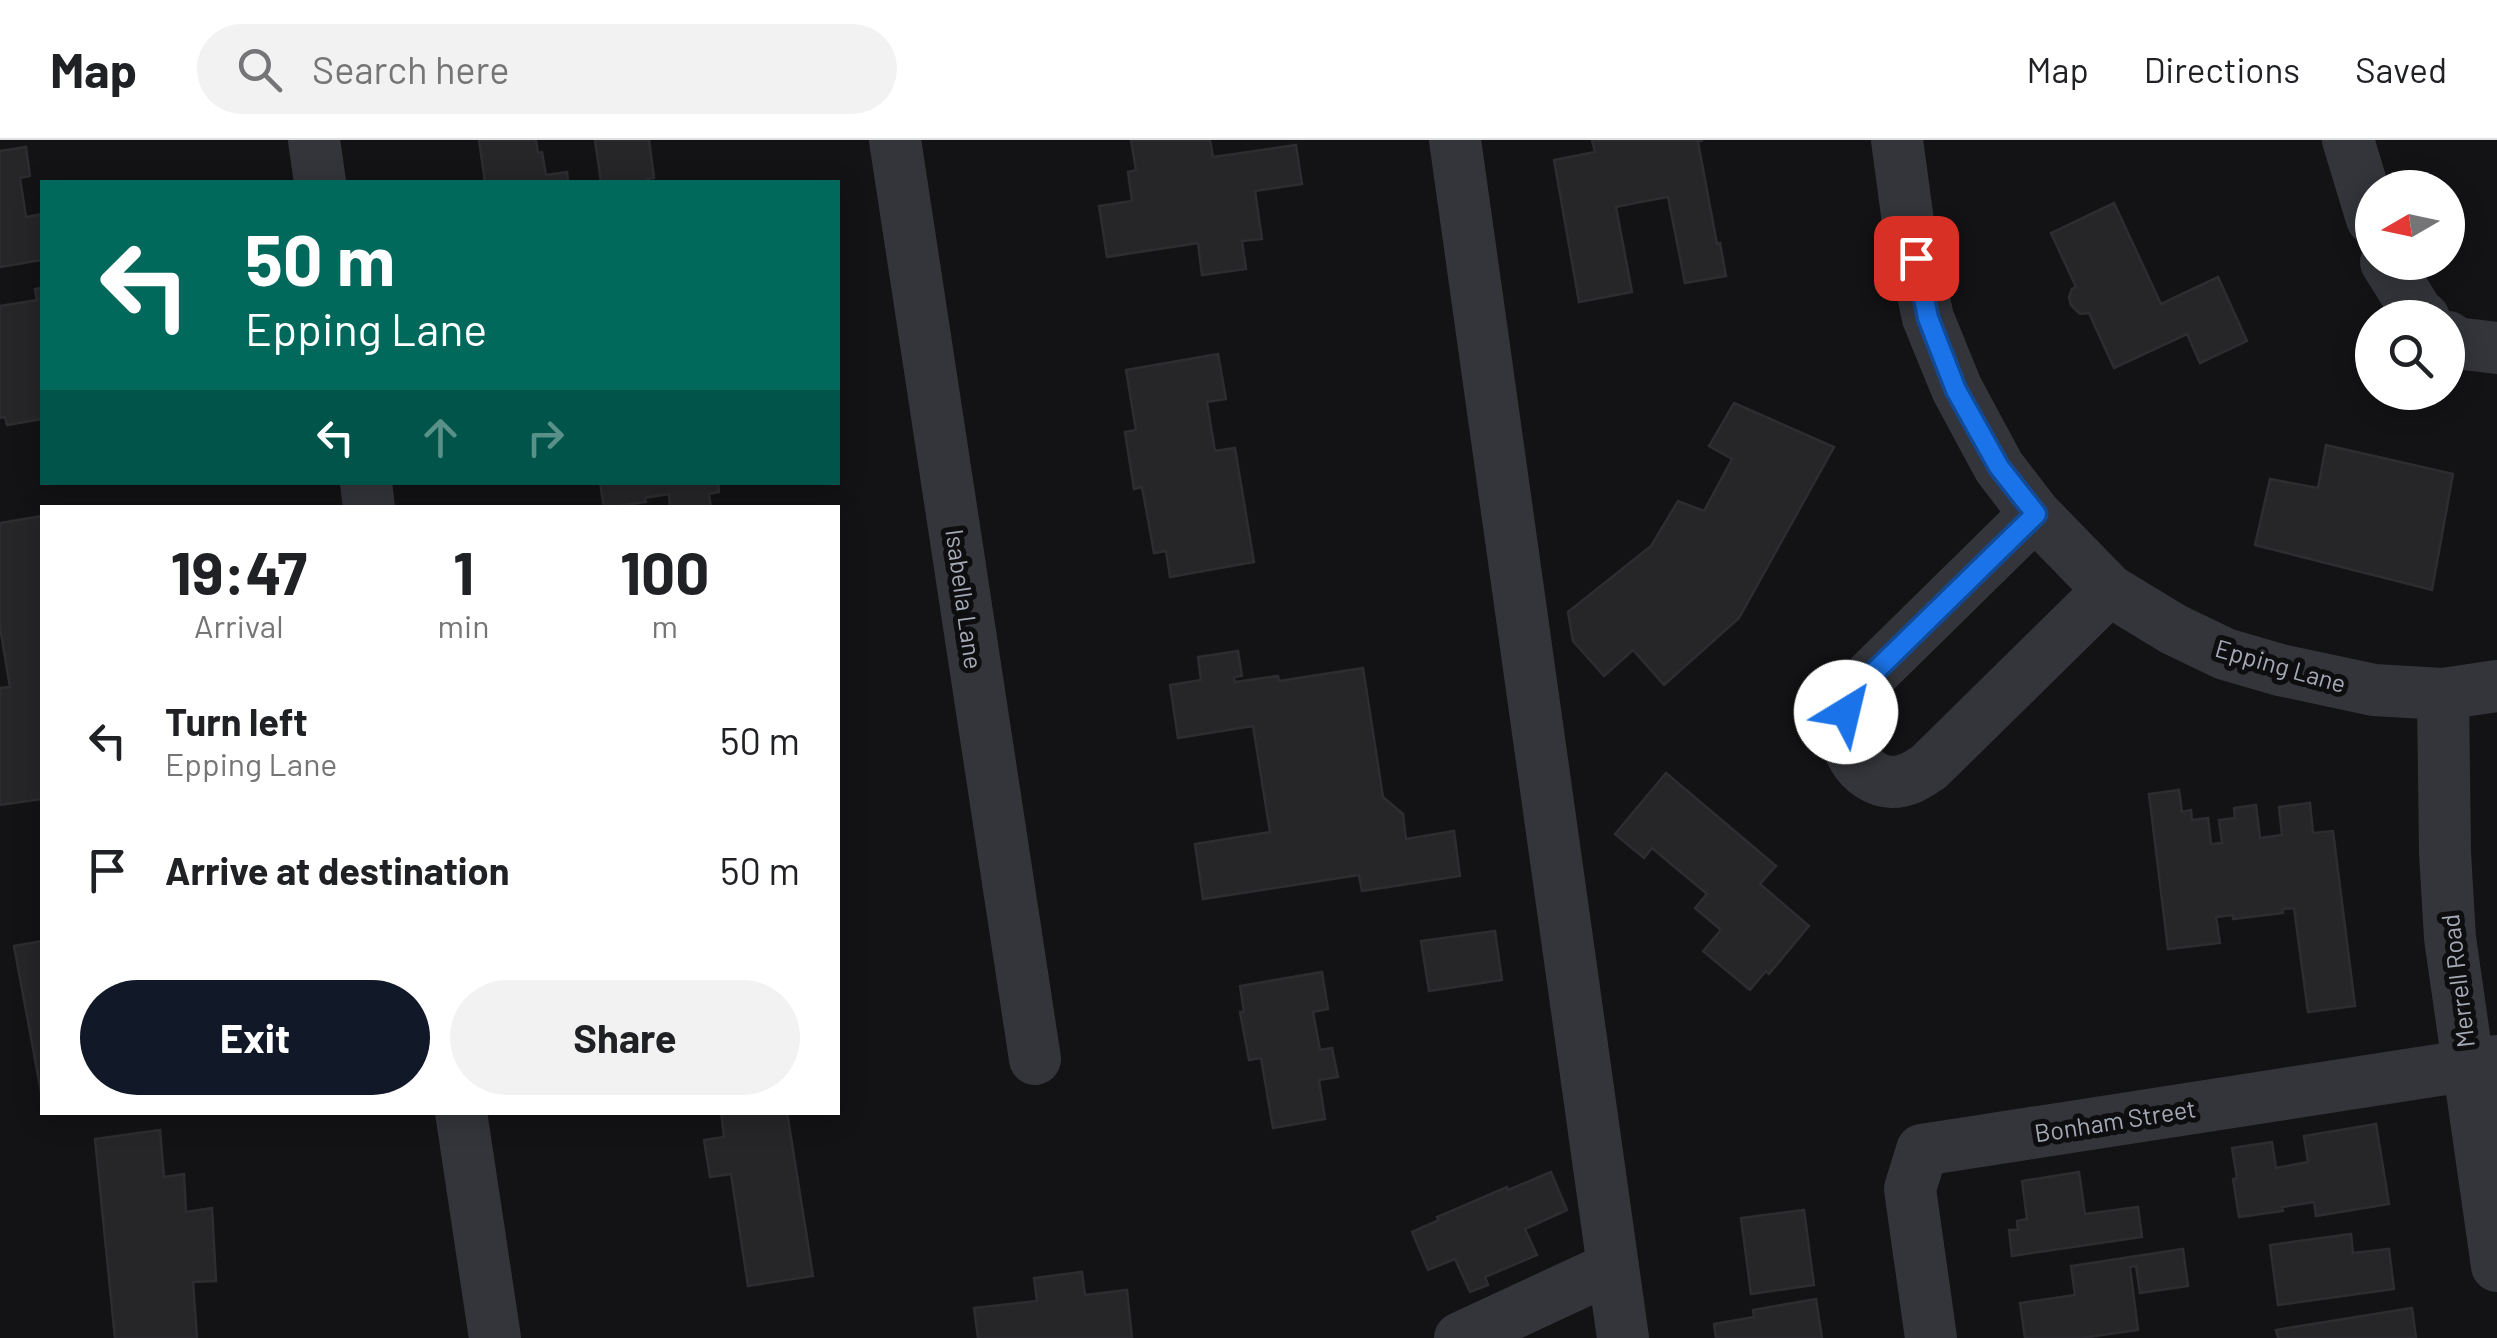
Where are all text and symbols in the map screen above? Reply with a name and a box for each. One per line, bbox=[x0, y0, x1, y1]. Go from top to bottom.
search box bbox=[197, 24, 897, 114]
text: Map bbox=[50, 40, 137, 98]
icon: search bbox=[232, 42, 287, 97]
text: Search here bbox=[312, 46, 509, 92]
text: Map bbox=[2027, 48, 2089, 90]
text: Directions bbox=[2144, 48, 2300, 90]
text: Saved bbox=[2355, 48, 2447, 90]
north arrow bbox=[2355, 170, 2465, 280]
map controls bbox=[2355, 170, 2465, 410]
text: 50 m bbox=[245, 216, 395, 300]
pin bbox=[1874, 216, 1959, 301]
icon: left bbox=[80, 220, 210, 350]
icon: arrive bbox=[1889, 231, 1944, 286]
button: search bbox=[2355, 300, 2465, 410]
text: Epping Lane bbox=[245, 301, 487, 355]
icon: left bbox=[308, 410, 363, 465]
icon: ahead bbox=[413, 410, 468, 465]
icon: right bbox=[518, 410, 573, 465]
street label: Isabella Lane bbox=[940, 527, 990, 671]
text: 19:47 bbox=[170, 535, 307, 607]
text: 1 bbox=[453, 535, 474, 607]
text: 100 bbox=[620, 535, 710, 607]
text: Arrival bbox=[194, 606, 284, 644]
text: min bbox=[438, 606, 489, 644]
text: m bbox=[651, 606, 678, 644]
street label: Epping Lane bbox=[2212, 632, 2350, 698]
position arrow bbox=[1794, 660, 1898, 764]
text: Turn left bbox=[165, 698, 308, 744]
icon: left bbox=[80, 713, 135, 768]
text: 50 m bbox=[720, 717, 800, 763]
text: Epping Lane bbox=[165, 744, 337, 782]
icon: arrive bbox=[80, 843, 135, 898]
text: Arrive at destination bbox=[165, 847, 510, 893]
text: 50 m bbox=[720, 847, 800, 893]
street label: Merrell Road bbox=[2434, 912, 2480, 1050]
button: Exit bbox=[80, 980, 430, 1095]
button: Share bbox=[450, 980, 800, 1095]
street label: Bonham Street bbox=[2032, 1092, 2198, 1148]

